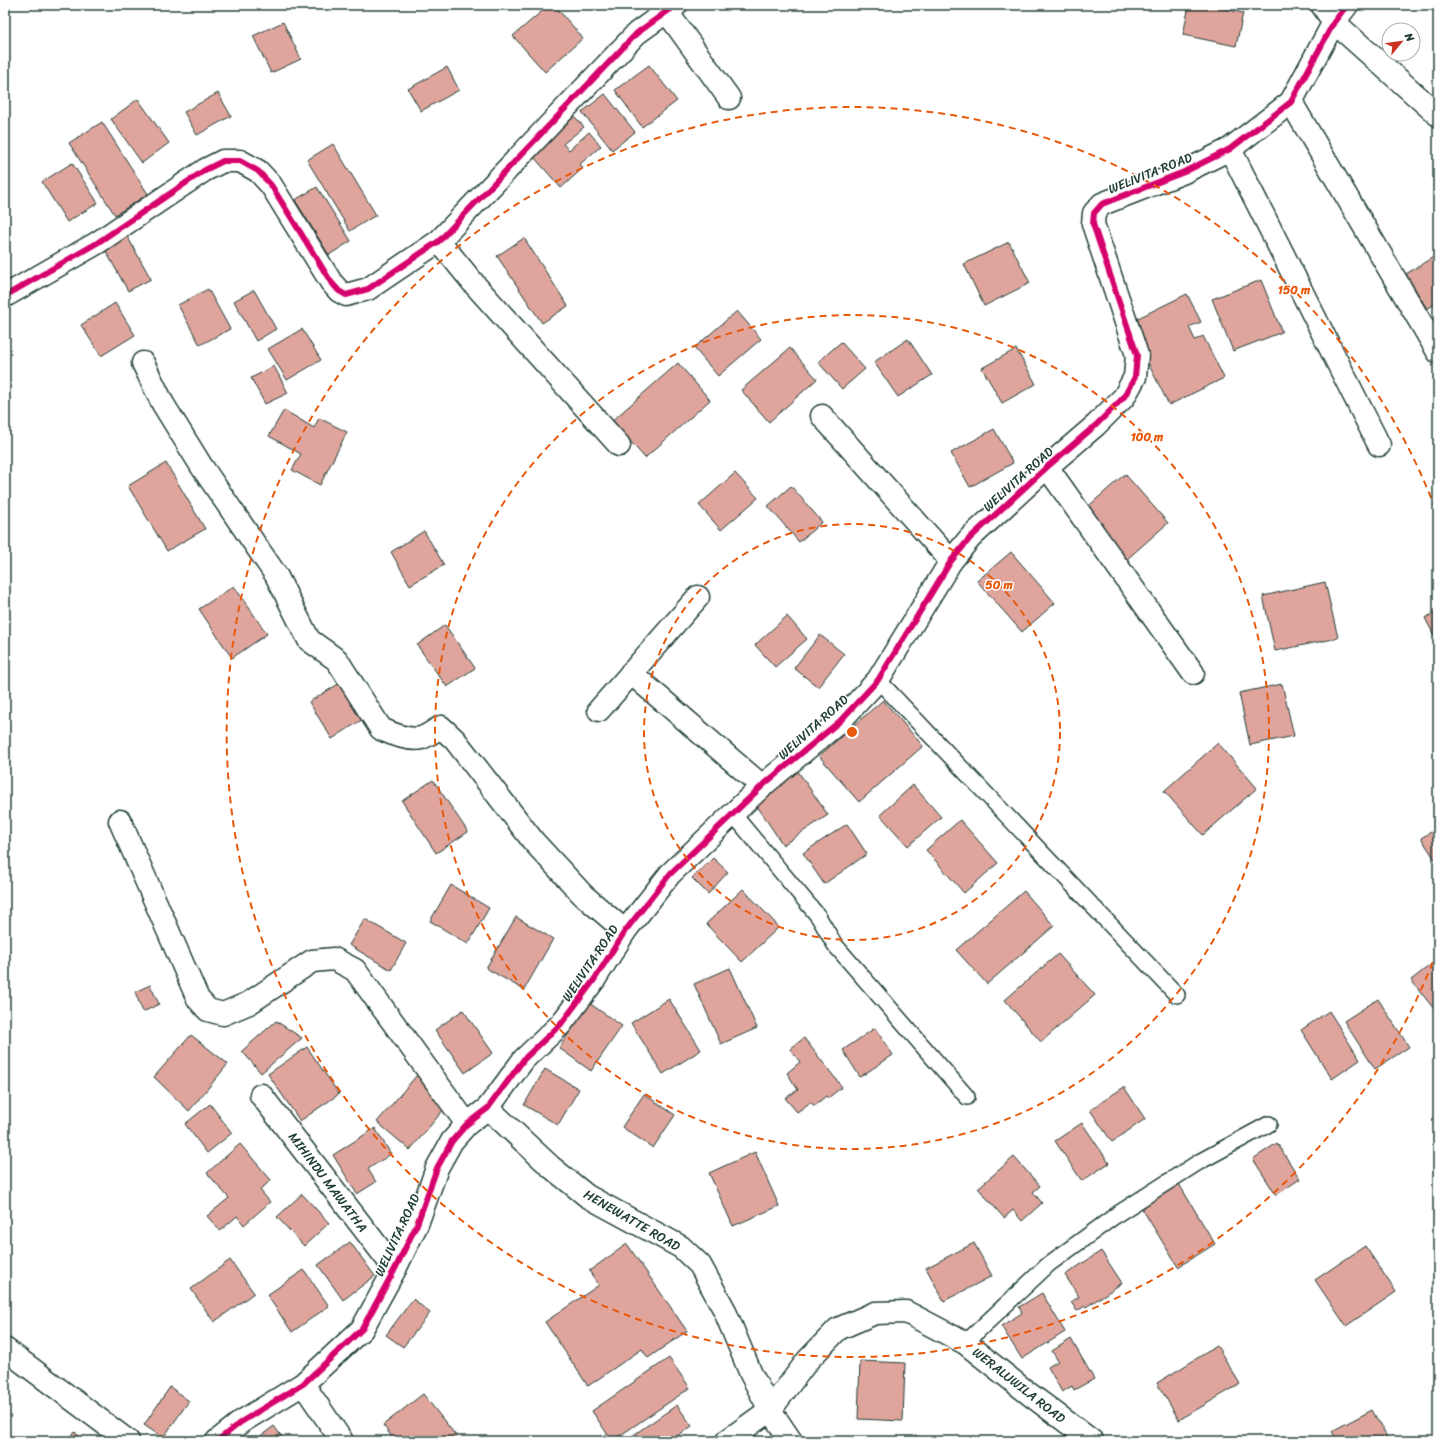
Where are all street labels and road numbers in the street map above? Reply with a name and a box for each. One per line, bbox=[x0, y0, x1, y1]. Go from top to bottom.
street label: WELIVITA ROAD bbox=[1104, 146, 1196, 200]
street label: WELIVITA ROAD bbox=[977, 440, 1059, 517]
street label: WELIVITA ROAD bbox=[772, 688, 854, 765]
street label: WELIVITA ROAD bbox=[556, 919, 625, 1006]
street label: MIHINDU MAWATHA bbox=[282, 1127, 374, 1237]
street label: HENEWATTE ROAD bbox=[579, 1183, 685, 1257]
street label: WELIVITA ROAD bbox=[368, 1190, 426, 1280]
street label: WERALUWILA ROAD bbox=[967, 1341, 1071, 1429]

